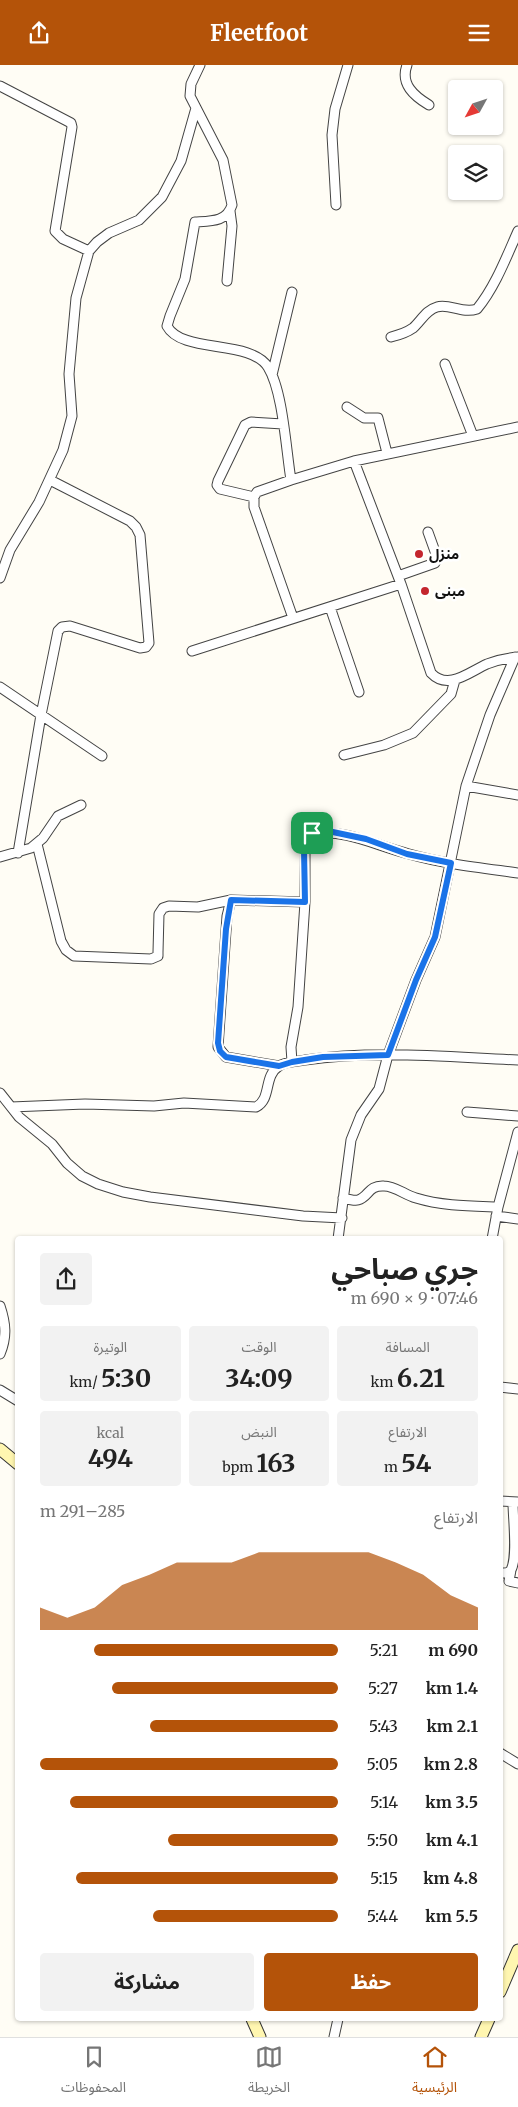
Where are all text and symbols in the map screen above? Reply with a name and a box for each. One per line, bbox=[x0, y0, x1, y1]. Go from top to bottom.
icon: share bbox=[25, 19, 53, 47]
text: Fleetfoot bbox=[210, 19, 308, 47]
icon: menu bbox=[465, 19, 493, 47]
north arrow bbox=[448, 80, 502, 135]
map controls bbox=[448, 80, 503, 200]
button: layers bbox=[448, 145, 503, 200]
place label: منزل bbox=[429, 545, 459, 563]
marker: منزل bbox=[413, 548, 425, 560]
place label: مبنى bbox=[435, 582, 465, 600]
marker: مبنى bbox=[419, 585, 431, 597]
pin bbox=[291, 812, 333, 854]
icon: arrive bbox=[298, 819, 326, 847]
text: جري صباحي bbox=[331, 1251, 478, 1287]
button: share bbox=[40, 1253, 92, 1305]
text: 07:46 · 9 × 690 m bbox=[351, 1288, 478, 1308]
text: الوتيرة bbox=[94, 1338, 127, 1356]
text: الوقت bbox=[241, 1338, 277, 1356]
text: المسافة bbox=[386, 1338, 430, 1356]
text: 5:30 bbox=[101, 1362, 151, 1394]
text: 34:09 bbox=[225, 1362, 293, 1394]
text: 6.21 bbox=[397, 1362, 445, 1394]
text: /km bbox=[69, 1373, 101, 1391]
text: km bbox=[371, 1373, 397, 1391]
text: النبض bbox=[241, 1423, 277, 1441]
text: الارتفاع bbox=[388, 1423, 427, 1441]
text: kcal bbox=[97, 1424, 124, 1442]
text: 494 bbox=[88, 1442, 133, 1474]
text: 163 bbox=[257, 1447, 296, 1479]
text: 54 bbox=[401, 1447, 431, 1479]
text: bpm bbox=[222, 1458, 257, 1476]
text: m bbox=[384, 1458, 401, 1476]
text: 285–291 m bbox=[40, 1501, 125, 1521]
text: الارتفاع bbox=[434, 1507, 478, 1527]
text: 5:21 bbox=[370, 1640, 398, 1660]
text: 690 m bbox=[428, 1640, 478, 1660]
text: 5:27 bbox=[368, 1678, 398, 1698]
text: 1.4 km bbox=[426, 1678, 478, 1698]
text: 5:43 bbox=[369, 1716, 398, 1736]
text: 2.1 km bbox=[427, 1716, 478, 1736]
text: 5:05 bbox=[366, 1754, 398, 1774]
text: 2.8 km bbox=[424, 1754, 478, 1774]
text: 5:14 bbox=[370, 1792, 398, 1812]
text: 3.5 km bbox=[425, 1792, 478, 1812]
text: 5:50 bbox=[367, 1830, 398, 1850]
text: 4.1 km bbox=[426, 1830, 478, 1850]
text: 5:15 bbox=[370, 1868, 398, 1888]
text: 4.8 km bbox=[423, 1868, 478, 1888]
text: 5:44 bbox=[367, 1906, 398, 1926]
text: 5.5 km bbox=[425, 1906, 478, 1926]
button: مشاركة bbox=[40, 1953, 254, 2011]
button: حفظ bbox=[264, 1953, 478, 2011]
tab: المحفوظات bbox=[61, 2043, 126, 2102]
tab: الخريطة bbox=[248, 2043, 290, 2102]
tab: الرئيسية bbox=[412, 2043, 457, 2102]

